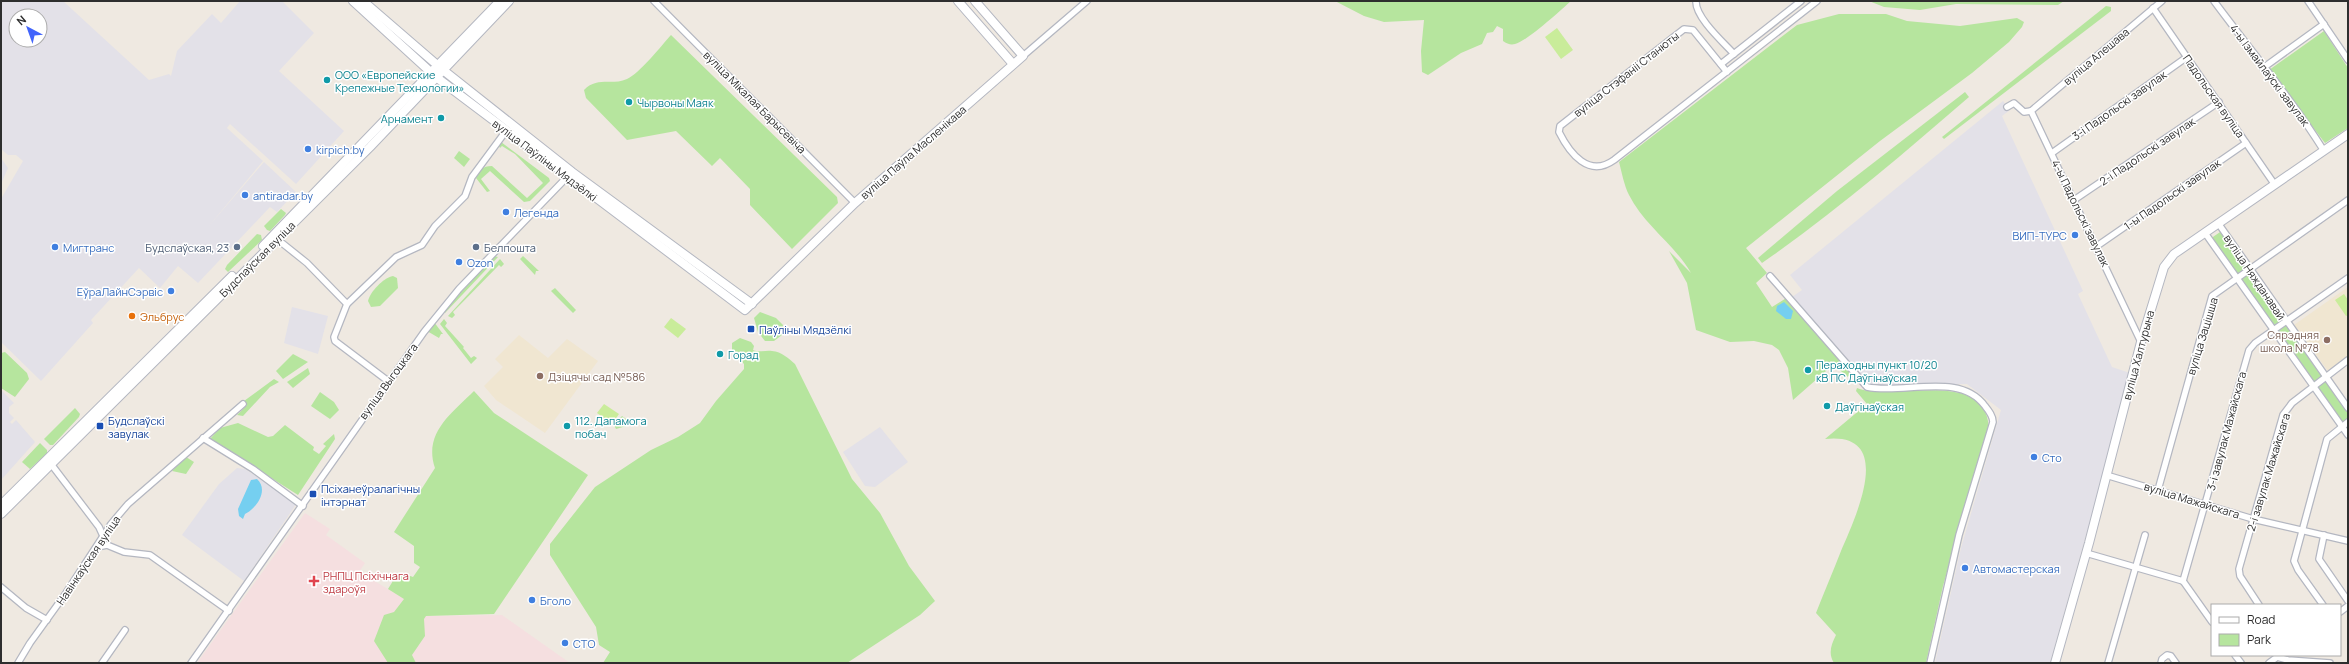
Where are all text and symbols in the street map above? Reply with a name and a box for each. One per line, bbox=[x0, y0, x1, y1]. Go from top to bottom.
north arrow bbox=[8, 8, 48, 48]
text: N bbox=[13, 12, 29, 28]
street label: 4-ы Ізмайлаўскі завулак bbox=[2227, 21, 2314, 129]
street label: вуліца Алешава bbox=[2060, 24, 2132, 88]
street label: вуліца Стэфаніі Станюты bbox=[1570, 28, 1682, 120]
street label: вуліца Мікалая Барысевіча bbox=[700, 47, 810, 157]
street label: Падольская вуліца bbox=[2180, 51, 2248, 141]
street label: 3-і Падольскі завулак bbox=[2069, 66, 2170, 143]
place label: ООО «Европейские Крепежные Технологии» bbox=[335, 67, 464, 95]
marker: ООО «Европейские Крепежные Технологии» bbox=[322, 75, 332, 85]
place label: Чырвоны Маяк bbox=[637, 95, 714, 110]
marker: Чырвоны Маяк bbox=[624, 97, 634, 107]
street label: вуліца Паўла Масленікава bbox=[857, 102, 969, 202]
place label: Арнамент bbox=[381, 111, 433, 126]
marker: Арнамент bbox=[436, 113, 446, 123]
street label: 2-і Падольскі завулак bbox=[2096, 113, 2198, 189]
street label: вуліца Паўліны Мядзёлкі bbox=[489, 116, 601, 204]
place label: kirpich.by bbox=[316, 142, 365, 157]
marker: kirpich.by bbox=[303, 144, 313, 154]
street label: 1-ы Падольскі завулак bbox=[2121, 155, 2224, 233]
street label: 4-ы Падольскі завулак bbox=[2049, 157, 2114, 269]
place label: antiradar.by bbox=[253, 188, 313, 203]
marker: antiradar.by bbox=[240, 190, 250, 200]
place label: Легенда bbox=[514, 205, 559, 220]
marker: Легенда bbox=[501, 207, 511, 217]
street label: Будслаўская вуліца bbox=[216, 218, 298, 300]
place label: ВИП-ТУРС bbox=[2013, 228, 2067, 243]
marker: ВИП-ТУРС bbox=[2070, 230, 2080, 240]
street label: вуліца Няжданавай bbox=[2221, 231, 2289, 323]
place label: Мигтранс bbox=[63, 240, 114, 255]
place label: Будслаўская, 23 bbox=[145, 240, 229, 255]
place label: Белпошта bbox=[484, 240, 536, 255]
marker: Мигтранс bbox=[50, 242, 60, 252]
marker: Будслаўская, 23 bbox=[232, 242, 242, 252]
marker: Белпошта bbox=[471, 242, 481, 252]
place label: Ozon bbox=[467, 255, 493, 270]
marker: Ozon bbox=[454, 257, 464, 267]
place label: ЕўраЛайнСэрвіс bbox=[77, 284, 163, 299]
marker: ЕўраЛайнСэрвіс bbox=[166, 286, 176, 296]
street label: вуліца Зацішша bbox=[2183, 295, 2221, 377]
street label: вуліца Халтурына bbox=[2119, 308, 2157, 402]
place label: Эльбрус bbox=[140, 309, 184, 324]
marker: Эльбрус bbox=[127, 311, 137, 321]
place label: Паўліны Мядзёлкі bbox=[759, 322, 851, 337]
marker: Паўліны Мядзёлкі bbox=[746, 324, 756, 334]
place label: Сярэдняя школа №78 bbox=[2260, 327, 2319, 355]
marker: Сярэдняя школа №78 bbox=[2322, 335, 2332, 345]
street label: вуліца Выгоцкага bbox=[355, 340, 421, 422]
place label: Горад bbox=[728, 347, 759, 362]
marker: Горад bbox=[715, 349, 725, 359]
place label: Пераходны пункт 10/20 кВ ПС Даўгінаўская bbox=[1816, 357, 1937, 385]
marker: Пераходны пункт 10/20 кВ ПС Даўгінаўская bbox=[1803, 365, 1813, 375]
place label: Дзіцячы сад №586 bbox=[548, 369, 646, 384]
street label: 3-і завулак Мажайскага bbox=[2203, 370, 2249, 492]
marker: Дзіцячы сад №586 bbox=[535, 371, 545, 381]
place label: Даўгінаўская bbox=[1835, 399, 1904, 414]
marker: Даўгінаўская bbox=[1822, 401, 1832, 411]
street label: 2-і завулак Мажайскага bbox=[2243, 411, 2293, 533]
place label: Будслаўскі завулак bbox=[108, 413, 165, 441]
place label: 112. Дапамога побач bbox=[575, 413, 647, 441]
marker: Будслаўскі завулак bbox=[95, 421, 105, 431]
marker: 112. Дапамога побач bbox=[562, 421, 572, 431]
place label: Сто bbox=[2042, 450, 2062, 465]
marker: Сто bbox=[2029, 452, 2039, 462]
street label: вуліца Мажайскага bbox=[2142, 478, 2242, 522]
place label: Псіханеўралагічны інтэрнат bbox=[321, 481, 420, 509]
marker: Псіханеўралагічны інтэрнат bbox=[308, 489, 318, 499]
street label: Навінкаўская вуліца bbox=[53, 512, 123, 608]
place label: Автомастерская bbox=[1973, 561, 2060, 576]
marker: Автомастерская bbox=[1960, 563, 1970, 573]
place label: РНПЦ Псіхічнага здароўя bbox=[323, 568, 409, 596]
marker: РНПЦ Псіхічнага здароўя bbox=[308, 575, 320, 587]
place label: Бголо bbox=[540, 593, 571, 608]
marker: Бголо bbox=[527, 595, 537, 605]
legend bbox=[2211, 604, 2341, 656]
text: Road bbox=[2247, 611, 2275, 628]
text: Park bbox=[2247, 631, 2272, 648]
place label: СТО bbox=[573, 636, 595, 651]
marker: СТО bbox=[560, 638, 570, 648]

